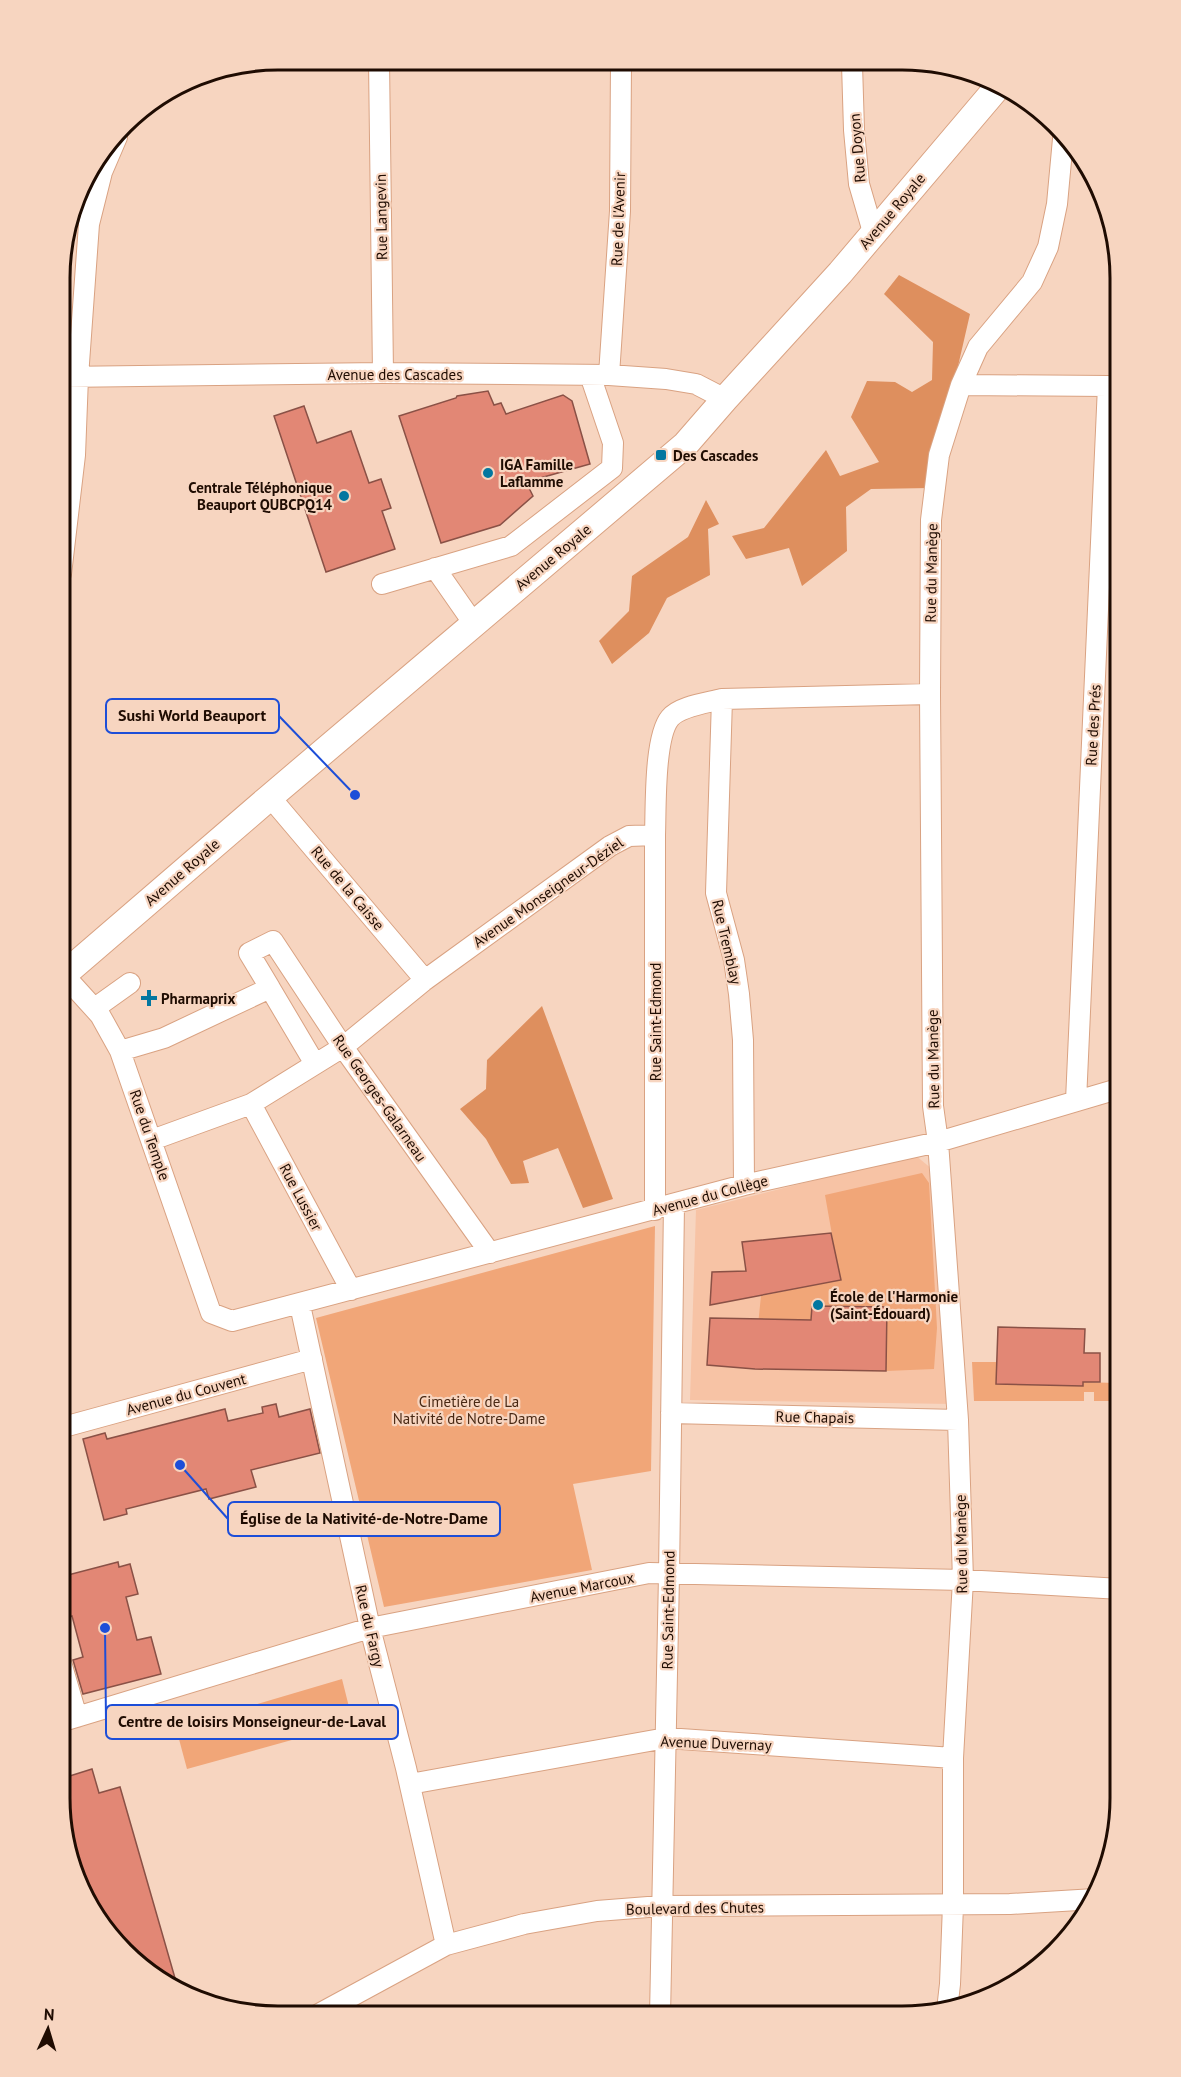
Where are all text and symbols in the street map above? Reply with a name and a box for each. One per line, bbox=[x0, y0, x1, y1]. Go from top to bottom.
street label: Rue Doyon bbox=[845, 113, 869, 183]
street label: Avenue Royale bbox=[855, 169, 929, 253]
street label: Rue de l'Avenir bbox=[607, 172, 629, 266]
street label: Rue Langevin bbox=[371, 174, 391, 260]
street label: Avenue des Cascades bbox=[327, 365, 463, 384]
place label: Des Cascades bbox=[673, 446, 758, 465]
marker: Des Cascades bbox=[654, 448, 668, 462]
place label: IGA Famille Laflamme bbox=[500, 455, 574, 491]
marker: IGA Famille Laflamme bbox=[481, 466, 495, 480]
place label: Centrale Téléphonique Beauport QUBCPQ14 bbox=[188, 478, 332, 514]
marker: Centrale Téléphonique Beauport QUBCPQ14 bbox=[337, 489, 351, 503]
street label: Avenue Royale bbox=[511, 520, 595, 594]
street label: Rue du Manège bbox=[921, 523, 941, 623]
street label: Rue des Prés bbox=[1081, 684, 1105, 766]
callout: Sushi World Beauport bbox=[106, 699, 279, 733]
text: Sushi World Beauport bbox=[118, 705, 266, 725]
street label: Avenue Monseigneur-Déziel bbox=[469, 832, 627, 951]
street label: Avenue Royale bbox=[141, 834, 223, 910]
street label: Rue de la Caisse bbox=[307, 842, 389, 934]
street label: Rue Tremblay bbox=[708, 898, 746, 986]
street label: Rue Saint-Edmond bbox=[646, 963, 665, 1081]
place label: Pharmaprix bbox=[161, 989, 235, 1008]
marker: Pharmaprix bbox=[142, 991, 156, 1005]
street label: Rue du Manège bbox=[923, 1009, 943, 1109]
street label: Rue Georges-Galarneau bbox=[329, 1031, 431, 1165]
street label: Rue du Temple bbox=[126, 1087, 174, 1183]
street label: Rue Lussier bbox=[275, 1160, 327, 1234]
street label: Avenue du Collège bbox=[650, 1170, 770, 1220]
place label: École de l'Harmonie (Saint-Édouard) bbox=[830, 1287, 958, 1323]
marker: École de l'Harmonie (Saint-Édouard) bbox=[811, 1298, 825, 1312]
street label: Avenue du Couvent bbox=[124, 1369, 248, 1419]
park label: Cimetière de La Nativité de Notre-Dame bbox=[393, 1392, 545, 1428]
street label: Rue Chapais bbox=[776, 1407, 854, 1427]
street label: Rue du Manège bbox=[951, 1494, 971, 1594]
callout: Église de la Nativité-de-Notre-Dame bbox=[228, 1502, 500, 1536]
text: Église de la Nativité-de-Notre-Dame bbox=[240, 1508, 488, 1528]
street label: Rue Saint-Edmond bbox=[657, 1550, 679, 1670]
street label: Avenue Marcoux bbox=[528, 1568, 636, 1606]
street label: Rue du Fargy bbox=[351, 1583, 389, 1669]
callout: Centre de loisirs Monseigneur-de-Laval bbox=[106, 1705, 398, 1739]
text: Centre de loisirs Monseigneur-de-Laval bbox=[118, 1711, 386, 1731]
street label: Avenue Duvernay bbox=[660, 1732, 772, 1754]
street label: Boulevard des Chutes bbox=[626, 1897, 764, 1919]
north arrow bbox=[18, 1999, 78, 2059]
text: N bbox=[43, 2004, 55, 2024]

